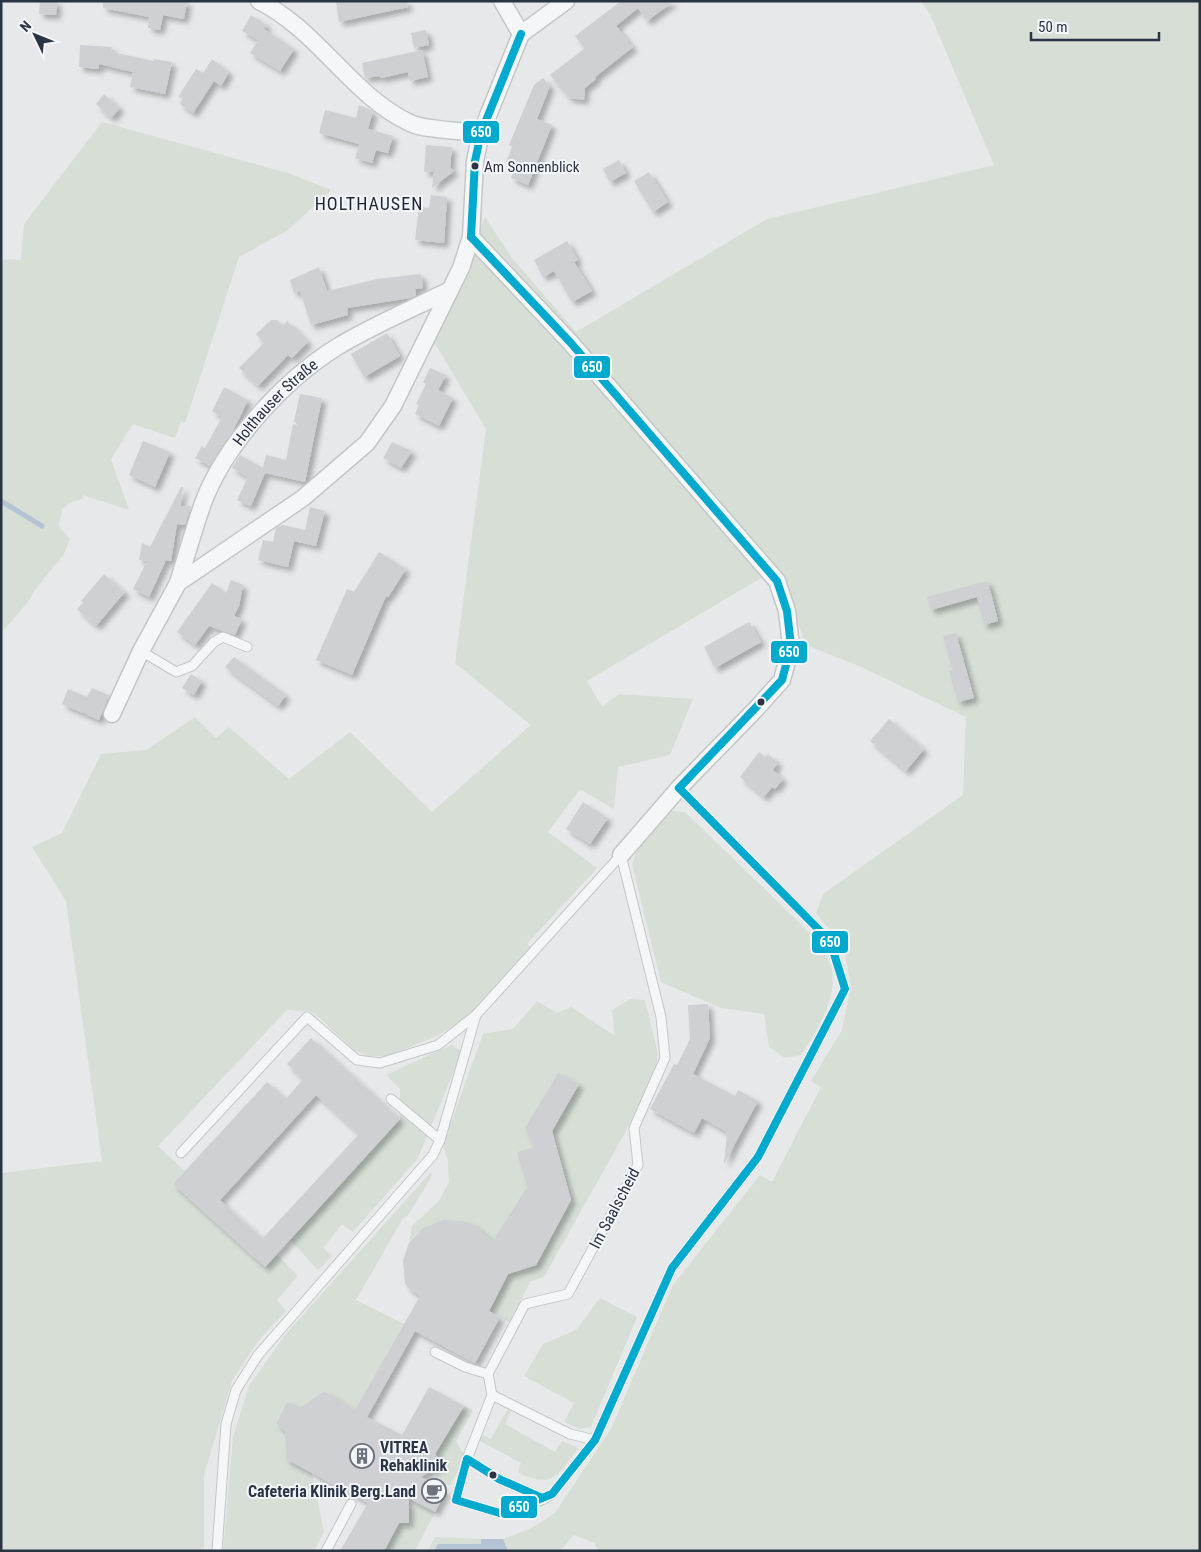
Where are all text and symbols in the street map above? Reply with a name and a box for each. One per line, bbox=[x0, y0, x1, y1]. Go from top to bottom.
north arrow bbox=[10, 10, 60, 60]
scale bar bbox=[1031, 10, 1158, 42]
text: N bbox=[17, 18, 34, 35]
text: 50 m bbox=[1038, 18, 1068, 36]
line badge: 650 bbox=[462, 120, 500, 144]
text: 650 bbox=[470, 124, 492, 140]
place label: Am Sonnenblick bbox=[484, 158, 580, 176]
marker: Am Sonnenblick bbox=[470, 161, 480, 171]
district label: HOLTHAUSEN bbox=[315, 193, 423, 214]
street label: Holthauser Straße bbox=[229, 355, 321, 449]
line badge: 650 bbox=[573, 355, 611, 379]
text: 650 bbox=[581, 359, 603, 375]
line badge: 650 bbox=[770, 640, 808, 664]
text: 650 bbox=[778, 644, 800, 660]
unlabelled marker bbox=[756, 697, 766, 707]
line badge: 650 bbox=[811, 930, 849, 954]
text: 650 bbox=[819, 934, 841, 950]
street label: Im Saalscheid bbox=[585, 1165, 644, 1252]
place label: VITREA Rehaklinik bbox=[380, 1438, 448, 1475]
building icon: VITREA Rehaklinik bbox=[349, 1443, 375, 1469]
unlabelled marker bbox=[488, 1470, 498, 1480]
cafe icon: Cafeteria Klinik Berg.Land bbox=[421, 1478, 447, 1504]
place label: Cafeteria Klinik Berg.Land bbox=[248, 1482, 416, 1501]
line badge: 650 bbox=[500, 1495, 538, 1519]
text: 650 bbox=[508, 1499, 530, 1515]

